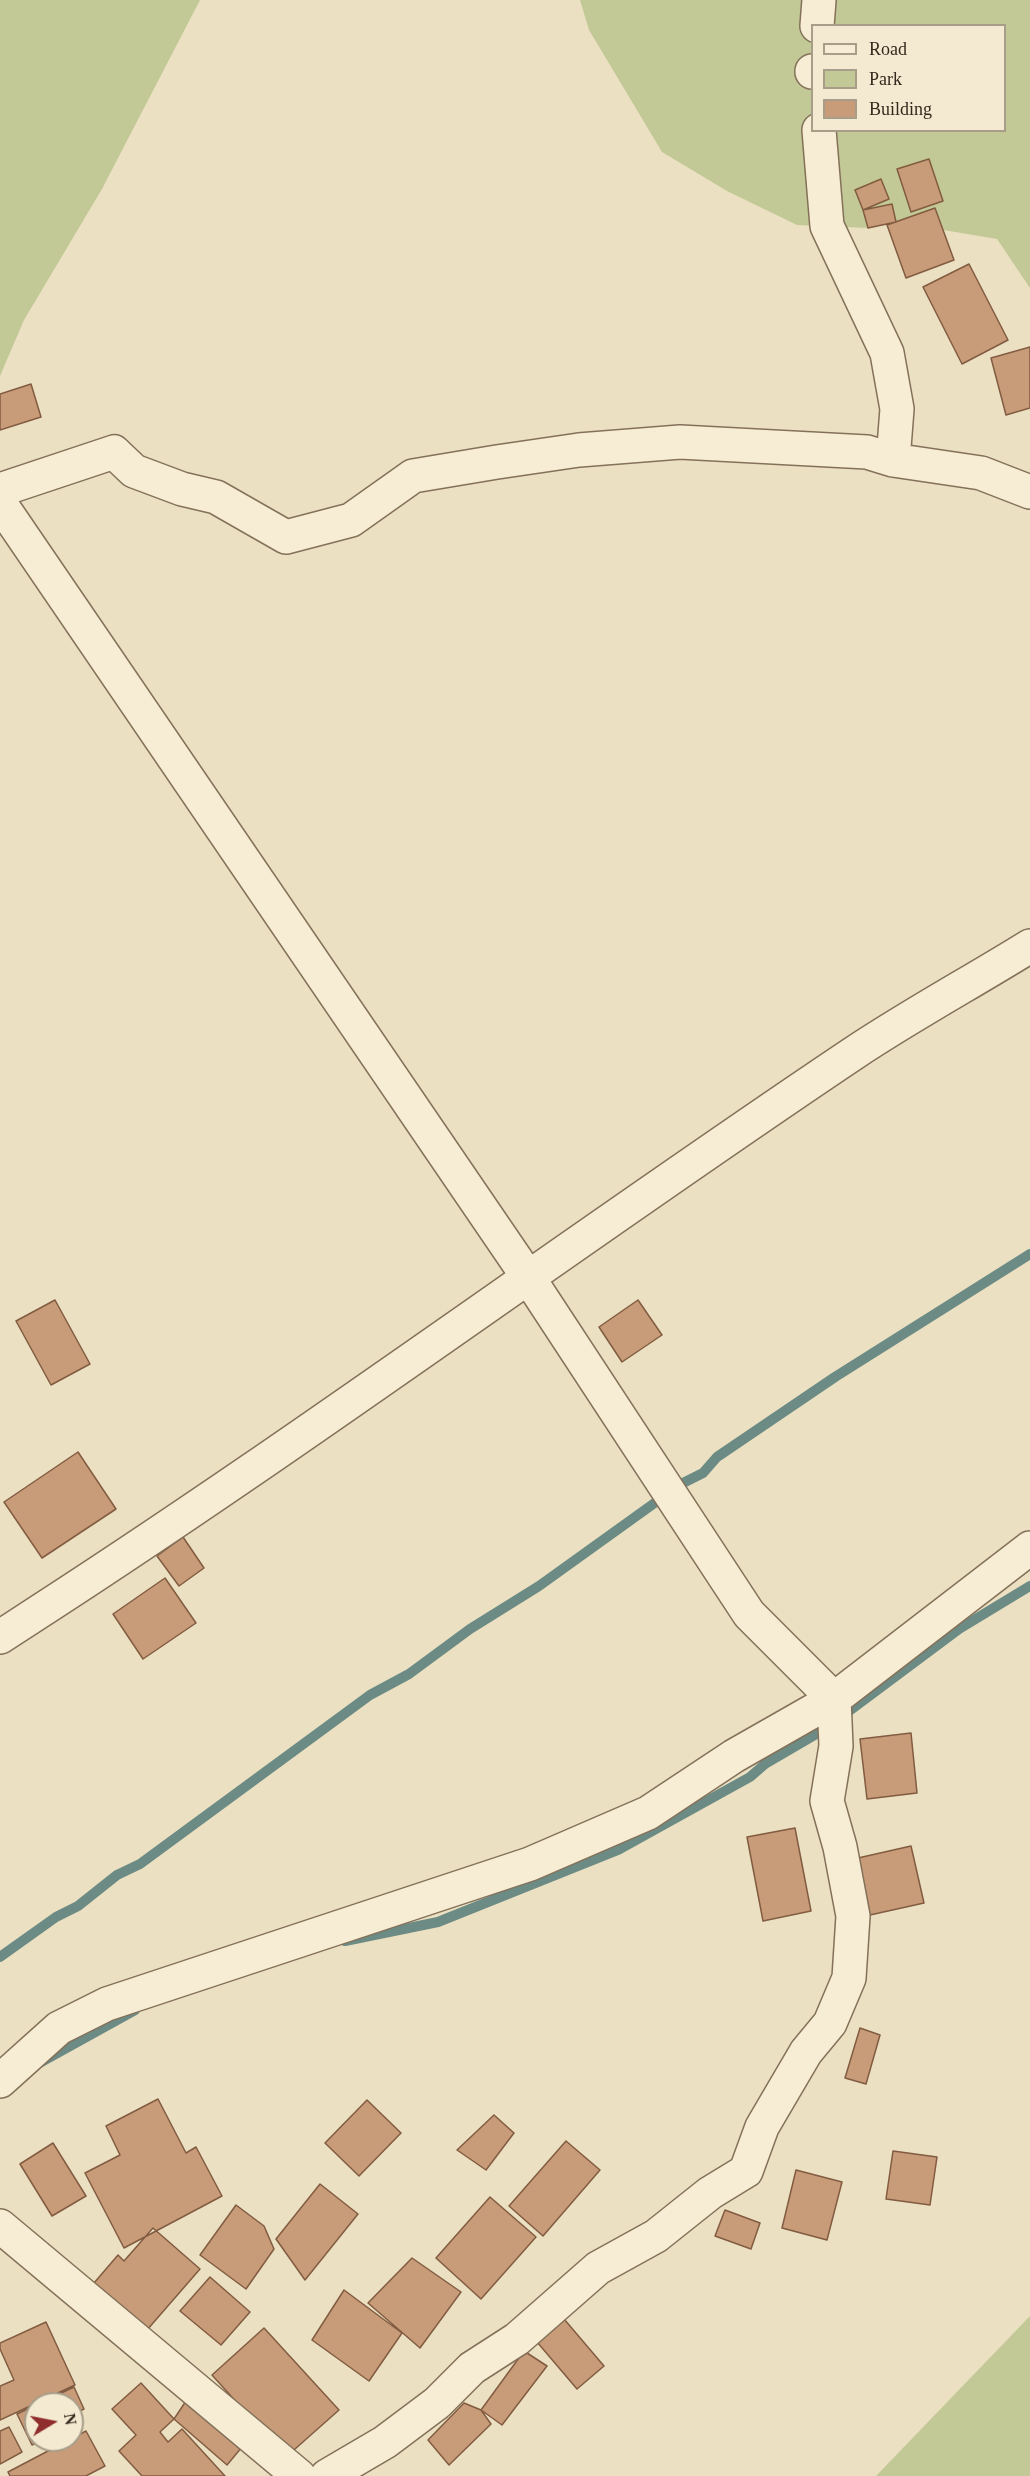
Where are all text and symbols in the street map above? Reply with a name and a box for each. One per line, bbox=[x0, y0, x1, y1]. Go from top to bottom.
legend bbox=[811, 24, 1006, 132]
text: Road bbox=[869, 39, 907, 59]
text: Park bbox=[869, 69, 902, 89]
text: Building bbox=[869, 99, 932, 119]
north arrow bbox=[24, 2392, 84, 2452]
text: N bbox=[61, 2412, 80, 2426]

